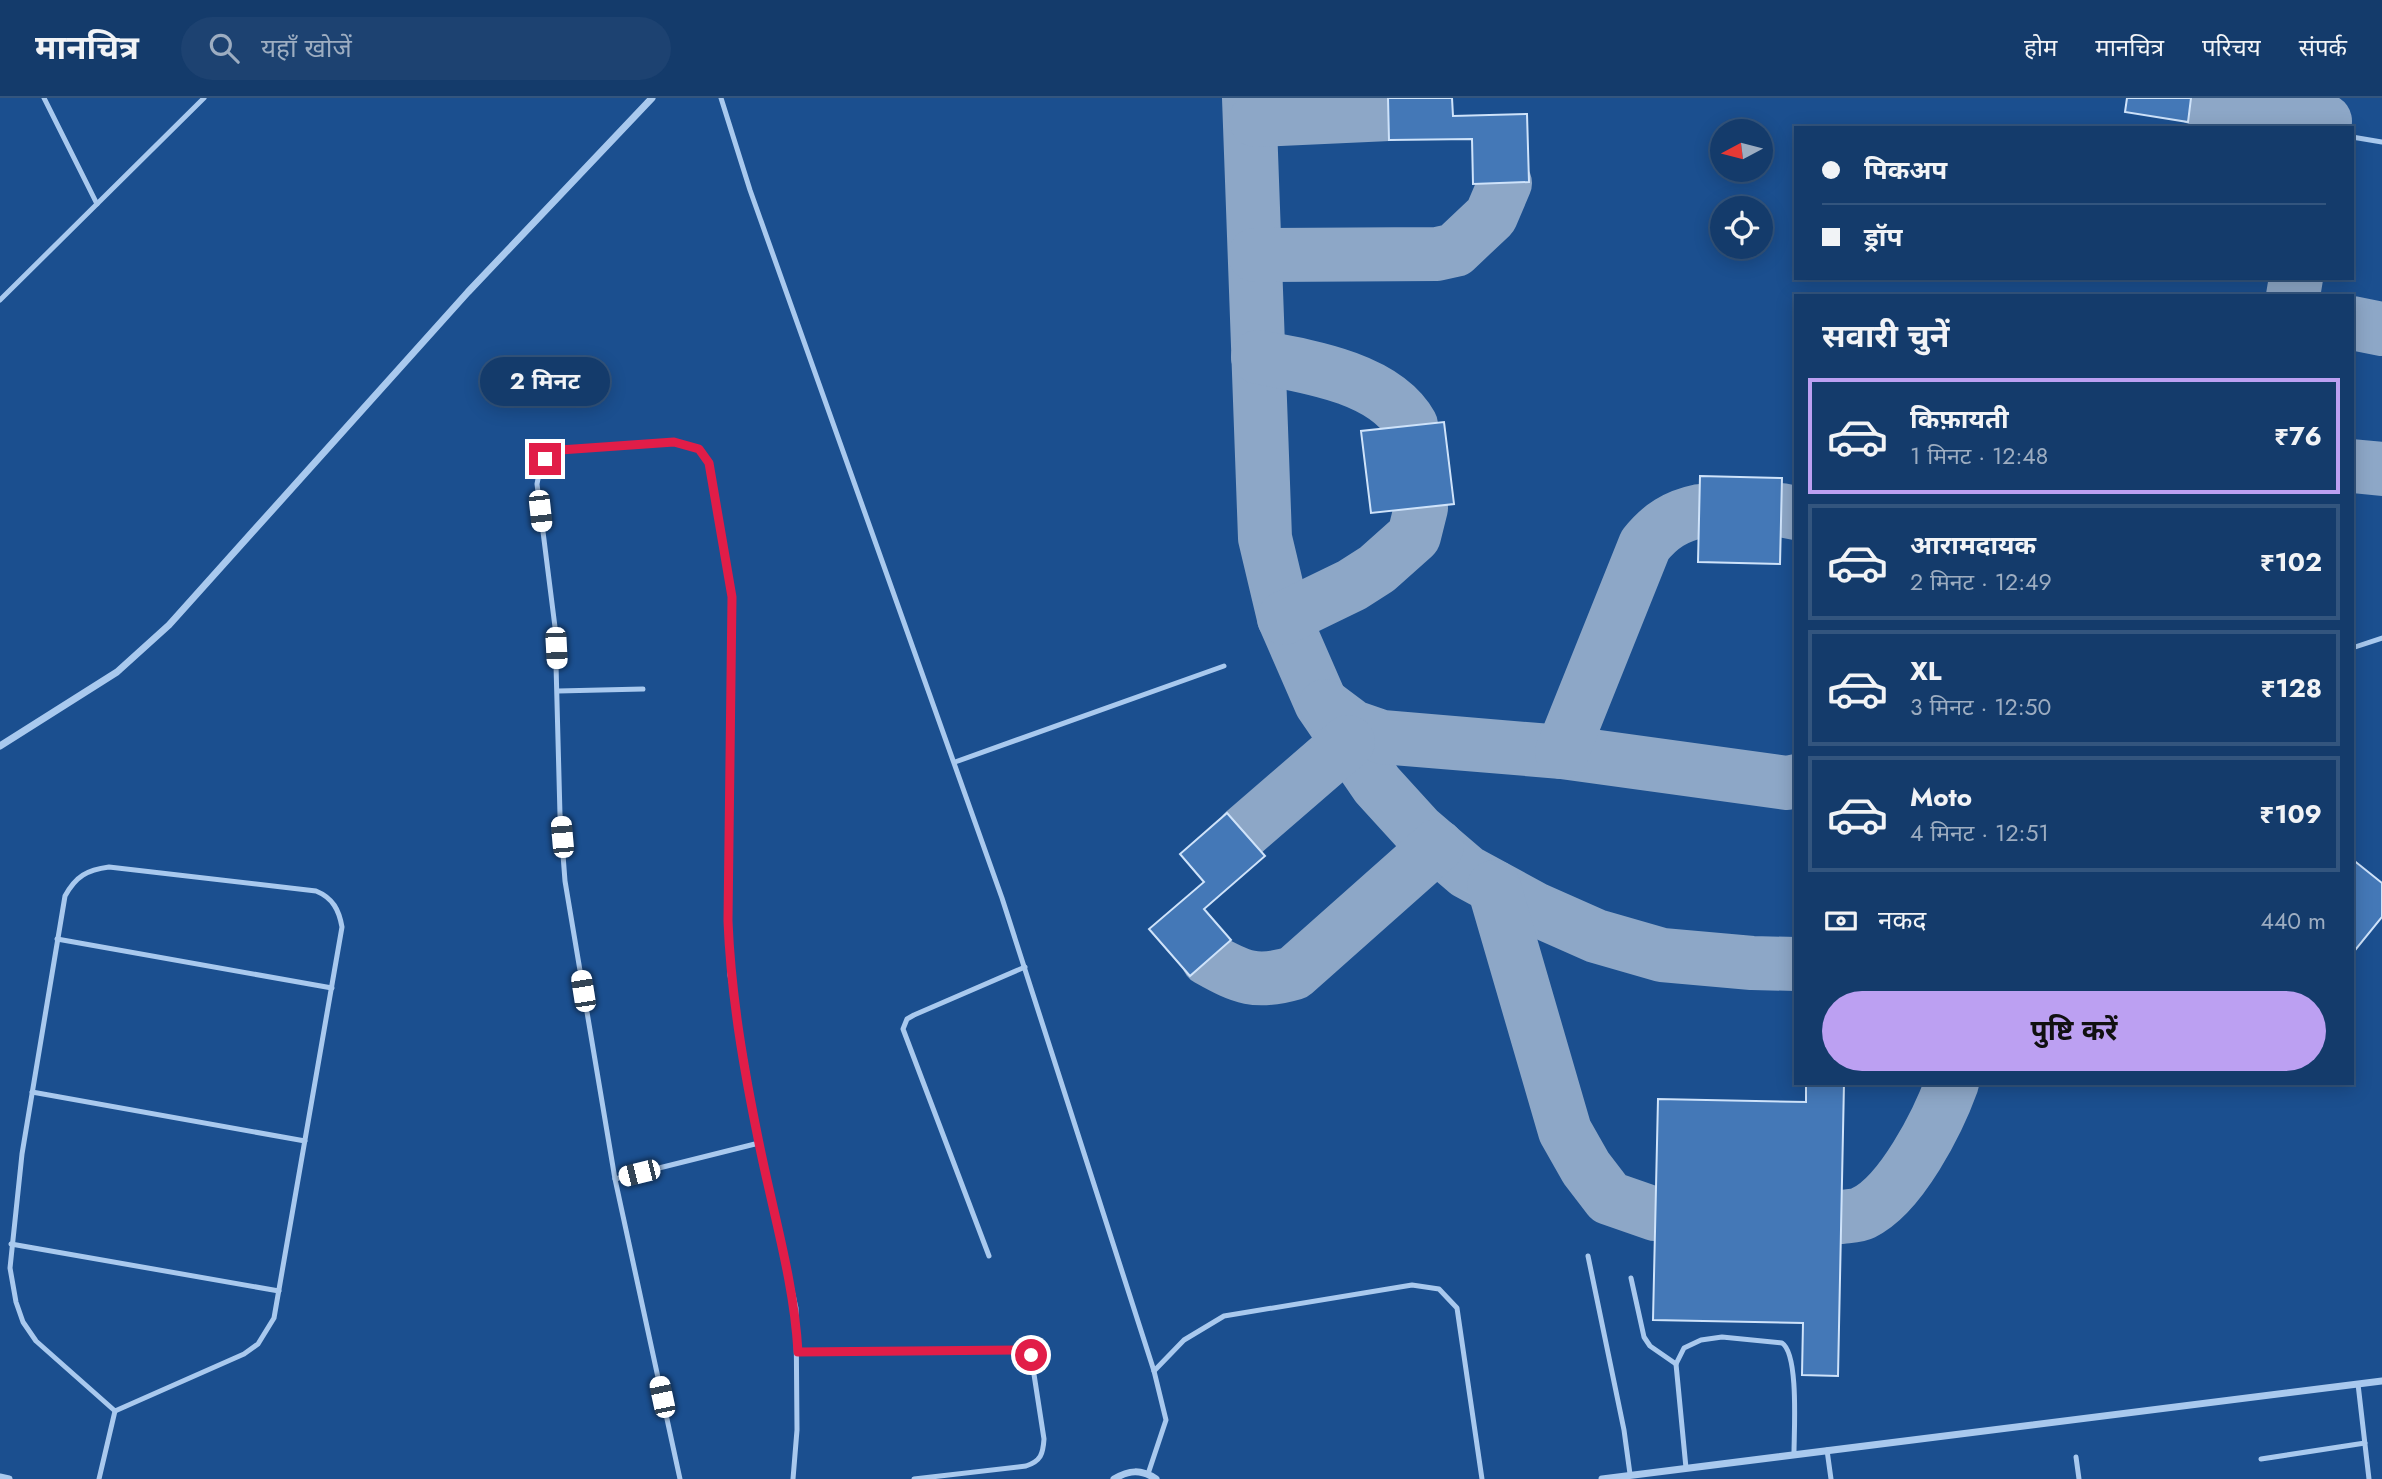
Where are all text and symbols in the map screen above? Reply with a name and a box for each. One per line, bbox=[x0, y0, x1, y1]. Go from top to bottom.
search box bbox=[181, 17, 671, 80]
text: मानचित्र bbox=[35, 24, 139, 71]
icon: search bbox=[205, 29, 243, 67]
text: यहाँ खोजें bbox=[261, 29, 352, 67]
text: होम bbox=[2024, 30, 2057, 65]
text: मानचित्र bbox=[2095, 30, 2164, 65]
text: परिचय bbox=[2202, 30, 2261, 65]
text: संपर्क bbox=[2299, 30, 2347, 65]
north arrow bbox=[1710, 119, 1773, 182]
map controls bbox=[1710, 119, 1773, 259]
text: पिकअप bbox=[1864, 151, 1947, 189]
button: locate bbox=[1710, 196, 1773, 259]
text: ड्रॉप bbox=[1864, 218, 1902, 256]
text: सवारी चुनें bbox=[1822, 313, 1949, 359]
callout: 2 मिनट bbox=[480, 358, 610, 406]
text: 2 मिनट bbox=[510, 364, 580, 398]
text: किफ़ायती bbox=[1910, 400, 2009, 438]
icon: car bbox=[1826, 405, 1889, 468]
text: ₹76 bbox=[2274, 417, 2322, 455]
text: 1 मिनट · 12:48 bbox=[1910, 439, 2048, 473]
route end bbox=[529, 443, 561, 475]
car bbox=[528, 489, 553, 533]
text: आरामदायक bbox=[1910, 526, 2036, 564]
icon: car bbox=[1826, 531, 1889, 594]
text: ₹102 bbox=[2260, 543, 2322, 581]
text: 2 मिनट · 12:49 bbox=[1910, 565, 2052, 599]
car bbox=[545, 626, 568, 670]
text: XL bbox=[1910, 652, 1942, 690]
icon: car bbox=[1826, 657, 1889, 720]
text: ₹128 bbox=[2261, 669, 2322, 707]
text: 3 मिनट · 12:50 bbox=[1910, 690, 2051, 724]
text: Moto bbox=[1910, 778, 1972, 816]
icon: car bbox=[1826, 783, 1889, 846]
text: ₹109 bbox=[2259, 795, 2322, 833]
car bbox=[550, 815, 575, 859]
text: 4 मिनट · 12:51 bbox=[1910, 816, 2049, 850]
text: नकद bbox=[1878, 901, 1926, 939]
icon: cash bbox=[1822, 902, 1860, 940]
text: 440 m bbox=[2261, 904, 2326, 938]
car bbox=[570, 969, 597, 1013]
button: पुष्टि करें bbox=[1822, 991, 2326, 1071]
car bbox=[617, 1158, 662, 1188]
route start bbox=[1015, 1339, 1047, 1371]
car bbox=[648, 1374, 677, 1420]

